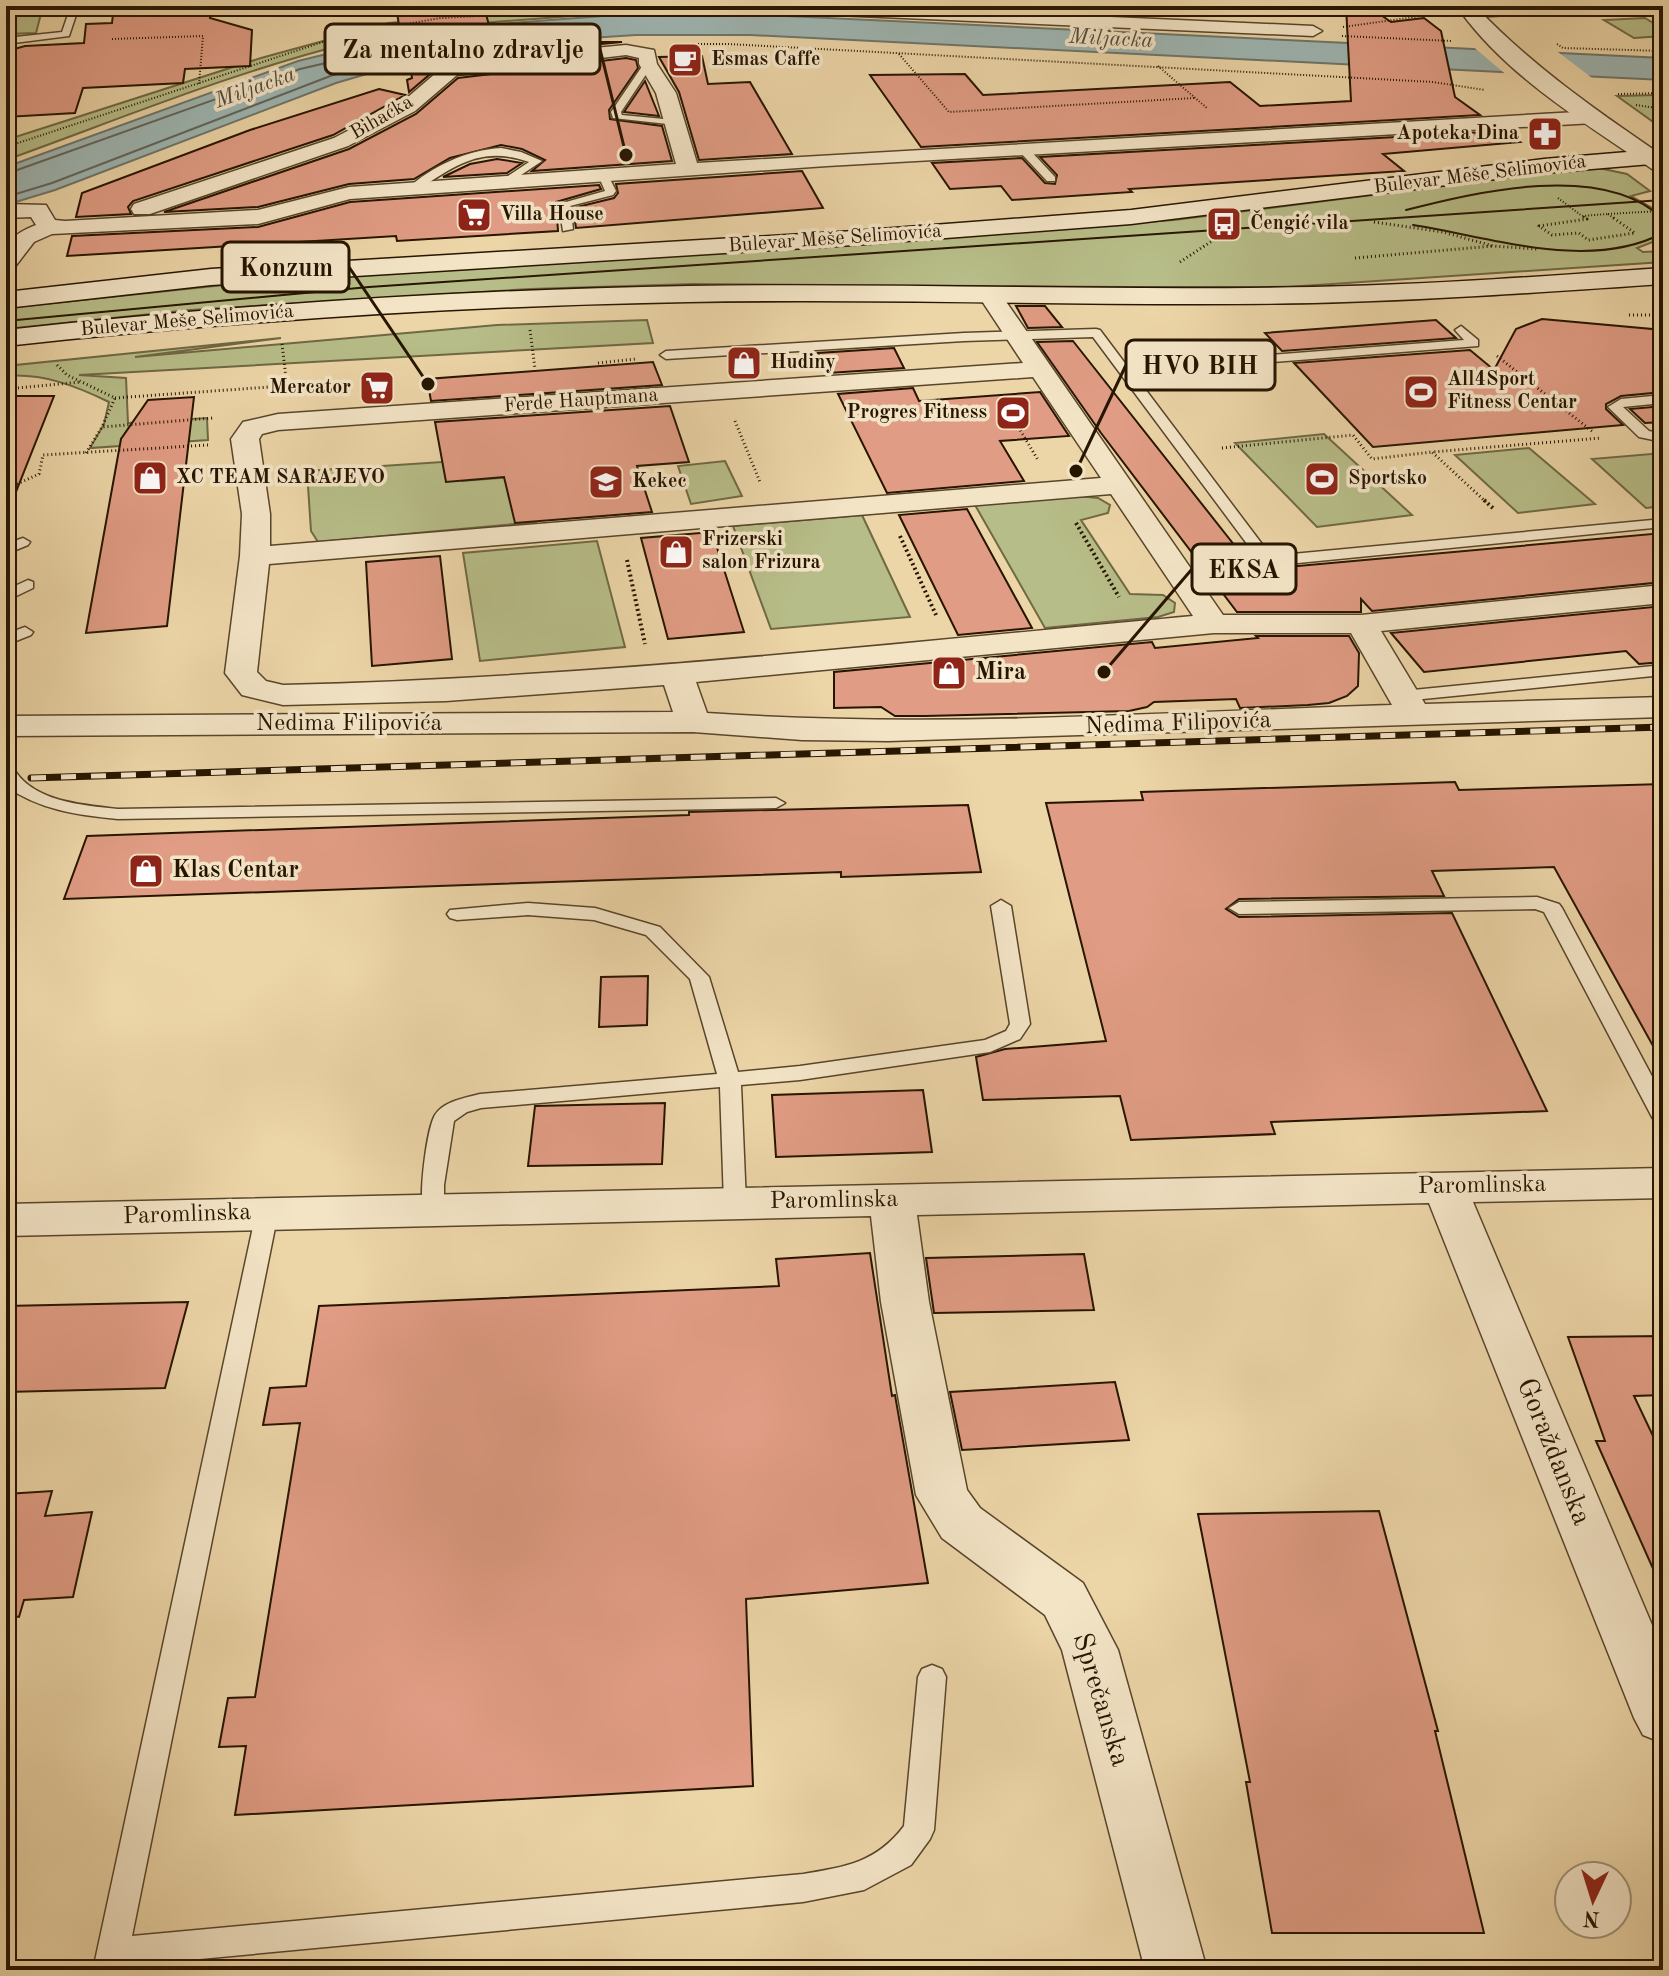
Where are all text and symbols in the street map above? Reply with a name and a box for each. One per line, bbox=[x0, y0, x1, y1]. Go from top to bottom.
callout: Za mentalno zdravlje bbox=[325, 24, 600, 74]
water label: Miljacka bbox=[1067, 26, 1154, 52]
text: Za mentalno zdravlje bbox=[342, 38, 584, 64]
cafe icon: Esmas Caffe bbox=[666, 41, 704, 79]
place label: Esmas Caffe bbox=[711, 50, 821, 70]
water label: Miljacka bbox=[211, 63, 299, 113]
street label: Bihaćka bbox=[347, 92, 417, 144]
pharmacy icon: Apoteka Dina bbox=[1526, 115, 1564, 153]
place label: Apoteka Dina bbox=[1396, 124, 1519, 144]
street label: Bulevar Meše Selimovića bbox=[1373, 152, 1588, 198]
supermarket icon: Villa House bbox=[455, 196, 493, 234]
place label: Villa House bbox=[500, 205, 604, 225]
bus stop icon: Čengić vila bbox=[1205, 205, 1243, 243]
place label: Čengić vila bbox=[1250, 209, 1349, 234]
street label: Bulevar Meše Selimovića bbox=[728, 222, 943, 256]
callout: Konzum bbox=[222, 242, 349, 292]
text: Konzum bbox=[239, 256, 333, 282]
street label: Bulevar Meše Selimovića bbox=[79, 302, 295, 340]
callout: HVO BIH bbox=[1126, 340, 1275, 390]
shop icon: Hudiny bbox=[725, 344, 763, 382]
place label: Hudiny bbox=[770, 353, 836, 373]
text: HVO BIH bbox=[1142, 354, 1258, 380]
supermarket icon: Mercator bbox=[358, 369, 396, 407]
place label: All4Sport Fitness Centar bbox=[1447, 370, 1577, 413]
sports icon: All4Sport Fitness Centar bbox=[1402, 373, 1440, 411]
place label: Mercator bbox=[270, 378, 351, 398]
street label: Ferde Hauptmana bbox=[503, 386, 659, 416]
sports icon: Progres Fitness bbox=[994, 394, 1032, 432]
place label: Progres Fitness bbox=[846, 403, 987, 423]
shop icon: XC TEAM SARAJEVO bbox=[131, 459, 169, 497]
sports icon: Sportsko bbox=[1303, 460, 1341, 498]
school or university icon: Kekec bbox=[587, 463, 625, 501]
place label: XC TEAM SARAJEVO bbox=[176, 468, 385, 488]
place label: Sportsko bbox=[1348, 469, 1427, 489]
place label: Kekec bbox=[632, 472, 687, 492]
place label: Frizerski salon Frizura bbox=[702, 530, 821, 573]
shop icon: Frizerski salon Frizura bbox=[657, 533, 695, 571]
callout: EKSA bbox=[1192, 544, 1296, 594]
text: EKSA bbox=[1208, 558, 1281, 584]
shop icon: Mira bbox=[930, 654, 968, 692]
place label: Mira bbox=[975, 661, 1026, 685]
street label: Nedima Filipovića bbox=[1084, 709, 1272, 739]
street label: Nedima Filipovića bbox=[256, 712, 442, 736]
shop icon: Klas Centar bbox=[127, 852, 165, 890]
place label: Klas Centar bbox=[172, 859, 299, 883]
street label: Paromlinska bbox=[1418, 1173, 1547, 1199]
street label: Paromlinska bbox=[770, 1188, 899, 1214]
street label: Paromlinska bbox=[122, 1201, 252, 1229]
street label: Goraždanska bbox=[1511, 1375, 1595, 1530]
street label: Sprečanska bbox=[1066, 1630, 1134, 1770]
north arrow bbox=[1553, 1860, 1633, 1940]
text: N bbox=[1582, 1906, 1601, 1930]

